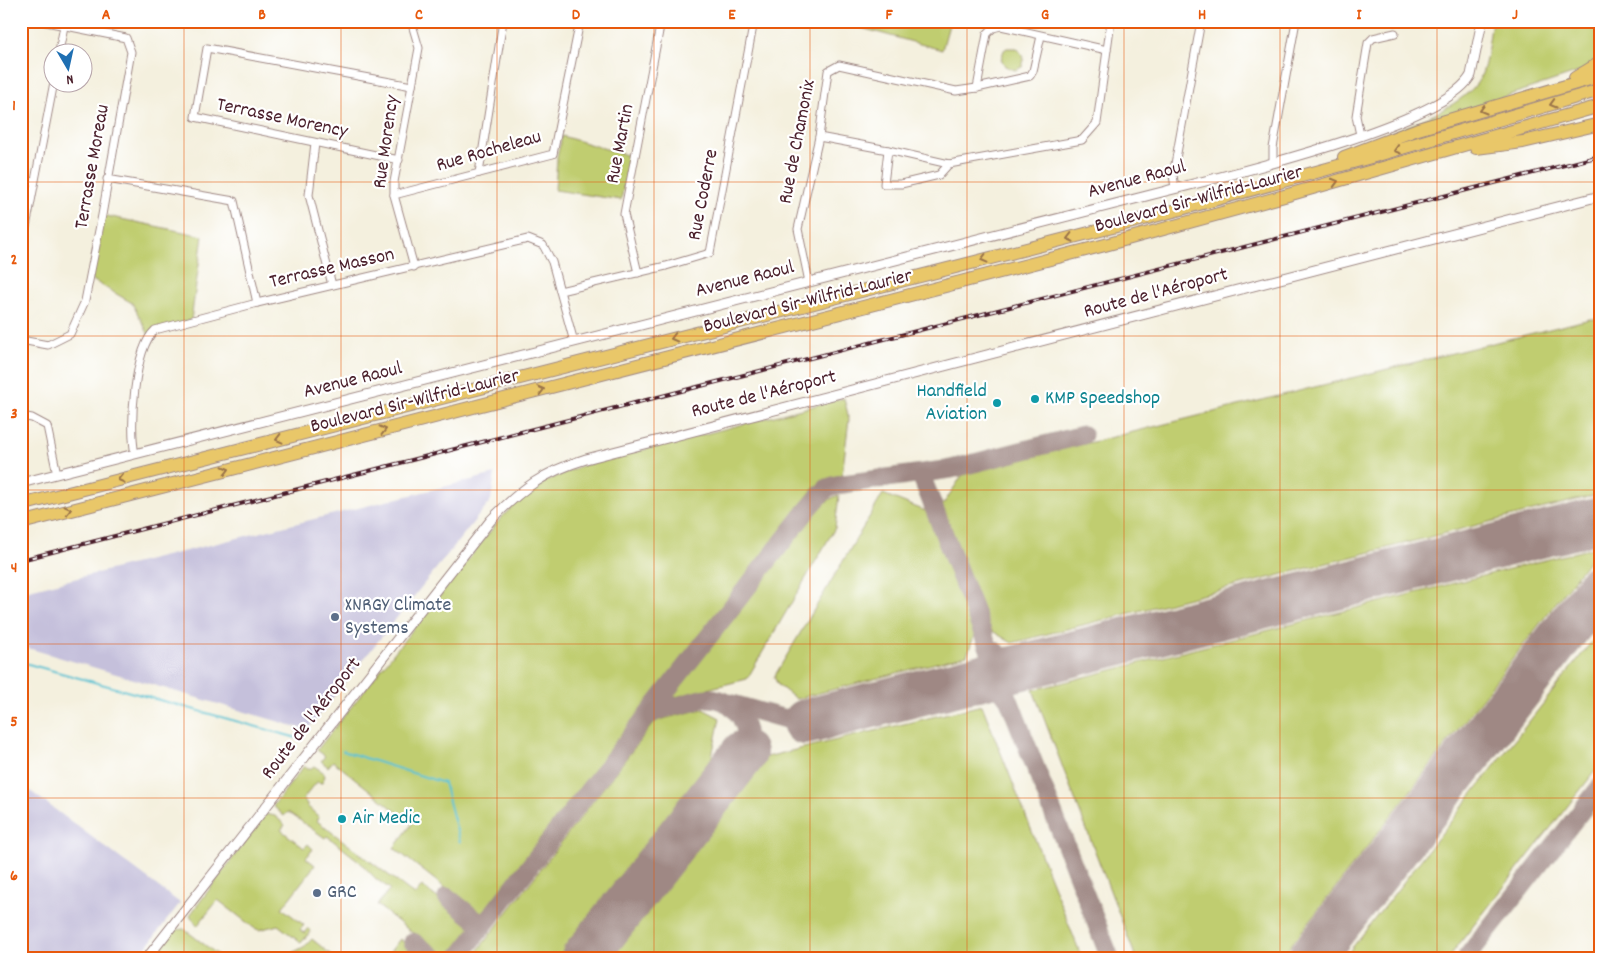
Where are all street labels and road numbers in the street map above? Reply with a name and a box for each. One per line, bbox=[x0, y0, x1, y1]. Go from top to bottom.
street label: Rue de Chamonix bbox=[772, 77, 824, 206]
street label: Terrasse Morency bbox=[214, 91, 351, 147]
street label: Rue Morency bbox=[367, 93, 408, 190]
street label: Terrasse Moreau bbox=[68, 102, 118, 232]
street label: Rue Martin bbox=[600, 102, 642, 186]
street label: Rue Rocheleau bbox=[433, 124, 545, 180]
street label: Rue Coderre bbox=[681, 147, 727, 243]
street label: Avenue Raoul bbox=[1085, 153, 1189, 207]
street label: Boulevard Sir-Wilfrid-Laurier bbox=[1092, 159, 1307, 241]
street label: Terrasse Masson bbox=[267, 241, 397, 297]
street label: Avenue Raoul bbox=[693, 254, 797, 306]
street label: Route de l'Aéroport bbox=[1081, 261, 1231, 327]
street label: Boulevard Sir-Wilfrid-Laurier bbox=[701, 262, 916, 341]
street label: Avenue Raoul bbox=[301, 355, 405, 407]
street label: Boulevard Sir-Wilfrid-Laurier bbox=[308, 362, 523, 441]
street label: Route de l'Aéroport bbox=[689, 363, 839, 427]
street label: Route de l'Aéroport bbox=[255, 652, 369, 786]

